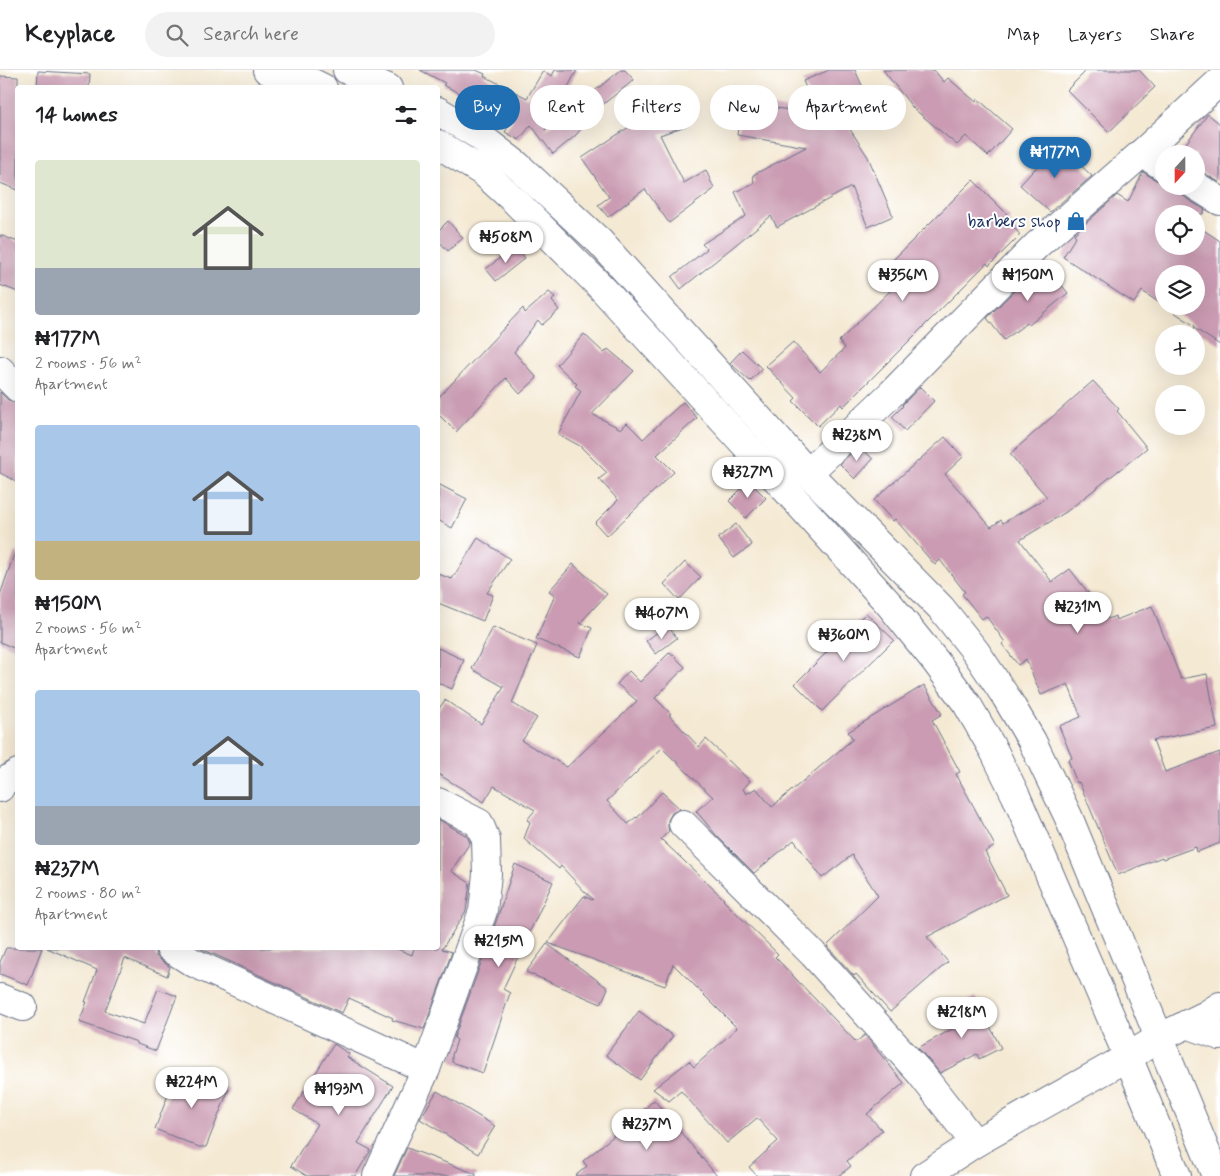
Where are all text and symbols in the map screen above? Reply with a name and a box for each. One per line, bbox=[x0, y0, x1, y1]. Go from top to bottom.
search box bbox=[145, 12, 495, 57]
text: Keyplace bbox=[25, 19, 115, 50]
icon: search bbox=[163, 21, 191, 49]
text: Search here bbox=[203, 22, 299, 47]
text: Map bbox=[1007, 23, 1040, 47]
text: Layers bbox=[1068, 23, 1122, 47]
text: Share bbox=[1150, 23, 1195, 47]
chip: Buy bbox=[455, 85, 520, 130]
chip: Rent bbox=[530, 85, 604, 130]
chip: Filters bbox=[614, 85, 700, 130]
chip: New bbox=[710, 85, 778, 130]
chip: Apartment bbox=[788, 85, 906, 130]
text: 14 homes bbox=[35, 101, 118, 129]
icon: filters bbox=[392, 101, 420, 129]
pin: ₦177M bbox=[1020, 136, 1090, 179]
text: ₦177M bbox=[1030, 142, 1080, 163]
north arrow bbox=[1155, 145, 1205, 195]
map controls bbox=[1155, 145, 1205, 435]
icon: home bbox=[183, 193, 273, 283]
button: locate bbox=[1155, 205, 1205, 255]
place label: barbers shop bbox=[968, 210, 1061, 234]
shop icon: barbers shop bbox=[1065, 210, 1087, 232]
pin: ₦508M bbox=[471, 222, 541, 264]
text: ₦508M bbox=[480, 227, 532, 248]
pin: ₦356M bbox=[868, 260, 938, 302]
pin: ₦150M bbox=[993, 260, 1063, 302]
text: ₦356M bbox=[879, 265, 927, 286]
text: ₦150M bbox=[1003, 265, 1053, 286]
button: layers bbox=[1155, 265, 1205, 315]
text: ₦177M bbox=[35, 325, 100, 353]
button: + bbox=[1155, 325, 1205, 375]
text: 2 rooms · 56 m² bbox=[35, 353, 142, 374]
text: Apartment bbox=[35, 374, 108, 395]
button: − bbox=[1155, 385, 1205, 435]
pin: ₦238M bbox=[822, 420, 892, 462]
text: ₦238M bbox=[833, 425, 881, 446]
pin: ₦327M bbox=[713, 456, 783, 499]
icon: home bbox=[183, 458, 273, 548]
text: ₦327M bbox=[723, 462, 773, 483]
text: ₦150M bbox=[35, 590, 102, 618]
pin: ₦231M bbox=[1043, 592, 1113, 634]
text: ₦231M bbox=[1055, 597, 1101, 618]
pin: ₦407M bbox=[627, 598, 697, 640]
text: ₦407M bbox=[636, 603, 688, 624]
text: 2 rooms · 56 m² bbox=[35, 618, 142, 639]
pin: ₦360M bbox=[809, 620, 879, 662]
text: ₦360M bbox=[818, 625, 870, 646]
text: Apartment bbox=[35, 639, 108, 660]
icon: home bbox=[183, 723, 273, 813]
text: ₦237M bbox=[35, 855, 99, 883]
text: 2 rooms · 80 m² bbox=[35, 883, 141, 904]
text: Apartment bbox=[35, 904, 108, 925]
pin: ₦215M bbox=[464, 926, 534, 968]
text: ₦215M bbox=[474, 931, 524, 952]
pin: ₦218M bbox=[927, 996, 997, 1039]
text: ₦218M bbox=[938, 1002, 986, 1023]
pin: ₦224M bbox=[157, 1066, 227, 1109]
text: ₦224M bbox=[166, 1072, 218, 1093]
pin: ₦193M bbox=[304, 1074, 374, 1116]
text: ₦193M bbox=[315, 1079, 363, 1100]
pin: ₦237M bbox=[612, 1108, 682, 1151]
text: ₦237M bbox=[622, 1114, 672, 1135]

